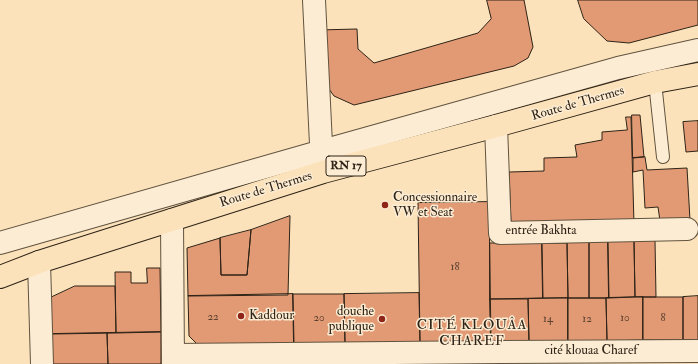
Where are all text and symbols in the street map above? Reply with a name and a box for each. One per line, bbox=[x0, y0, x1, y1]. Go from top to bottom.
street label: Route de Thermes bbox=[530, 83, 626, 125]
road number: RN 17 bbox=[326, 156, 366, 176]
street label: Route de Thermes bbox=[218, 169, 314, 211]
place label: Concessionnaire VW et Seat bbox=[393, 190, 477, 221]
marker: Concessionnaire VW et Seat bbox=[380, 200, 390, 210]
street label: entrée Bakhta bbox=[505, 223, 577, 239]
house number: 18 bbox=[450, 261, 460, 275]
place label: douche publique bbox=[329, 304, 374, 335]
place label: Kaddour bbox=[249, 308, 294, 324]
house number: 22 bbox=[207, 311, 219, 325]
marker: Kaddour bbox=[236, 311, 246, 321]
house number: 20 bbox=[313, 312, 325, 326]
house number: 10 bbox=[620, 312, 630, 326]
house number: 8 bbox=[660, 312, 666, 326]
house number: 14 bbox=[543, 313, 553, 327]
house number: 12 bbox=[582, 313, 592, 327]
marker: douche publique bbox=[377, 314, 387, 324]
district label: CITÉ KLOUÂA CHAREF bbox=[417, 318, 527, 350]
street label: cité klouaa Charef bbox=[544, 343, 638, 359]

